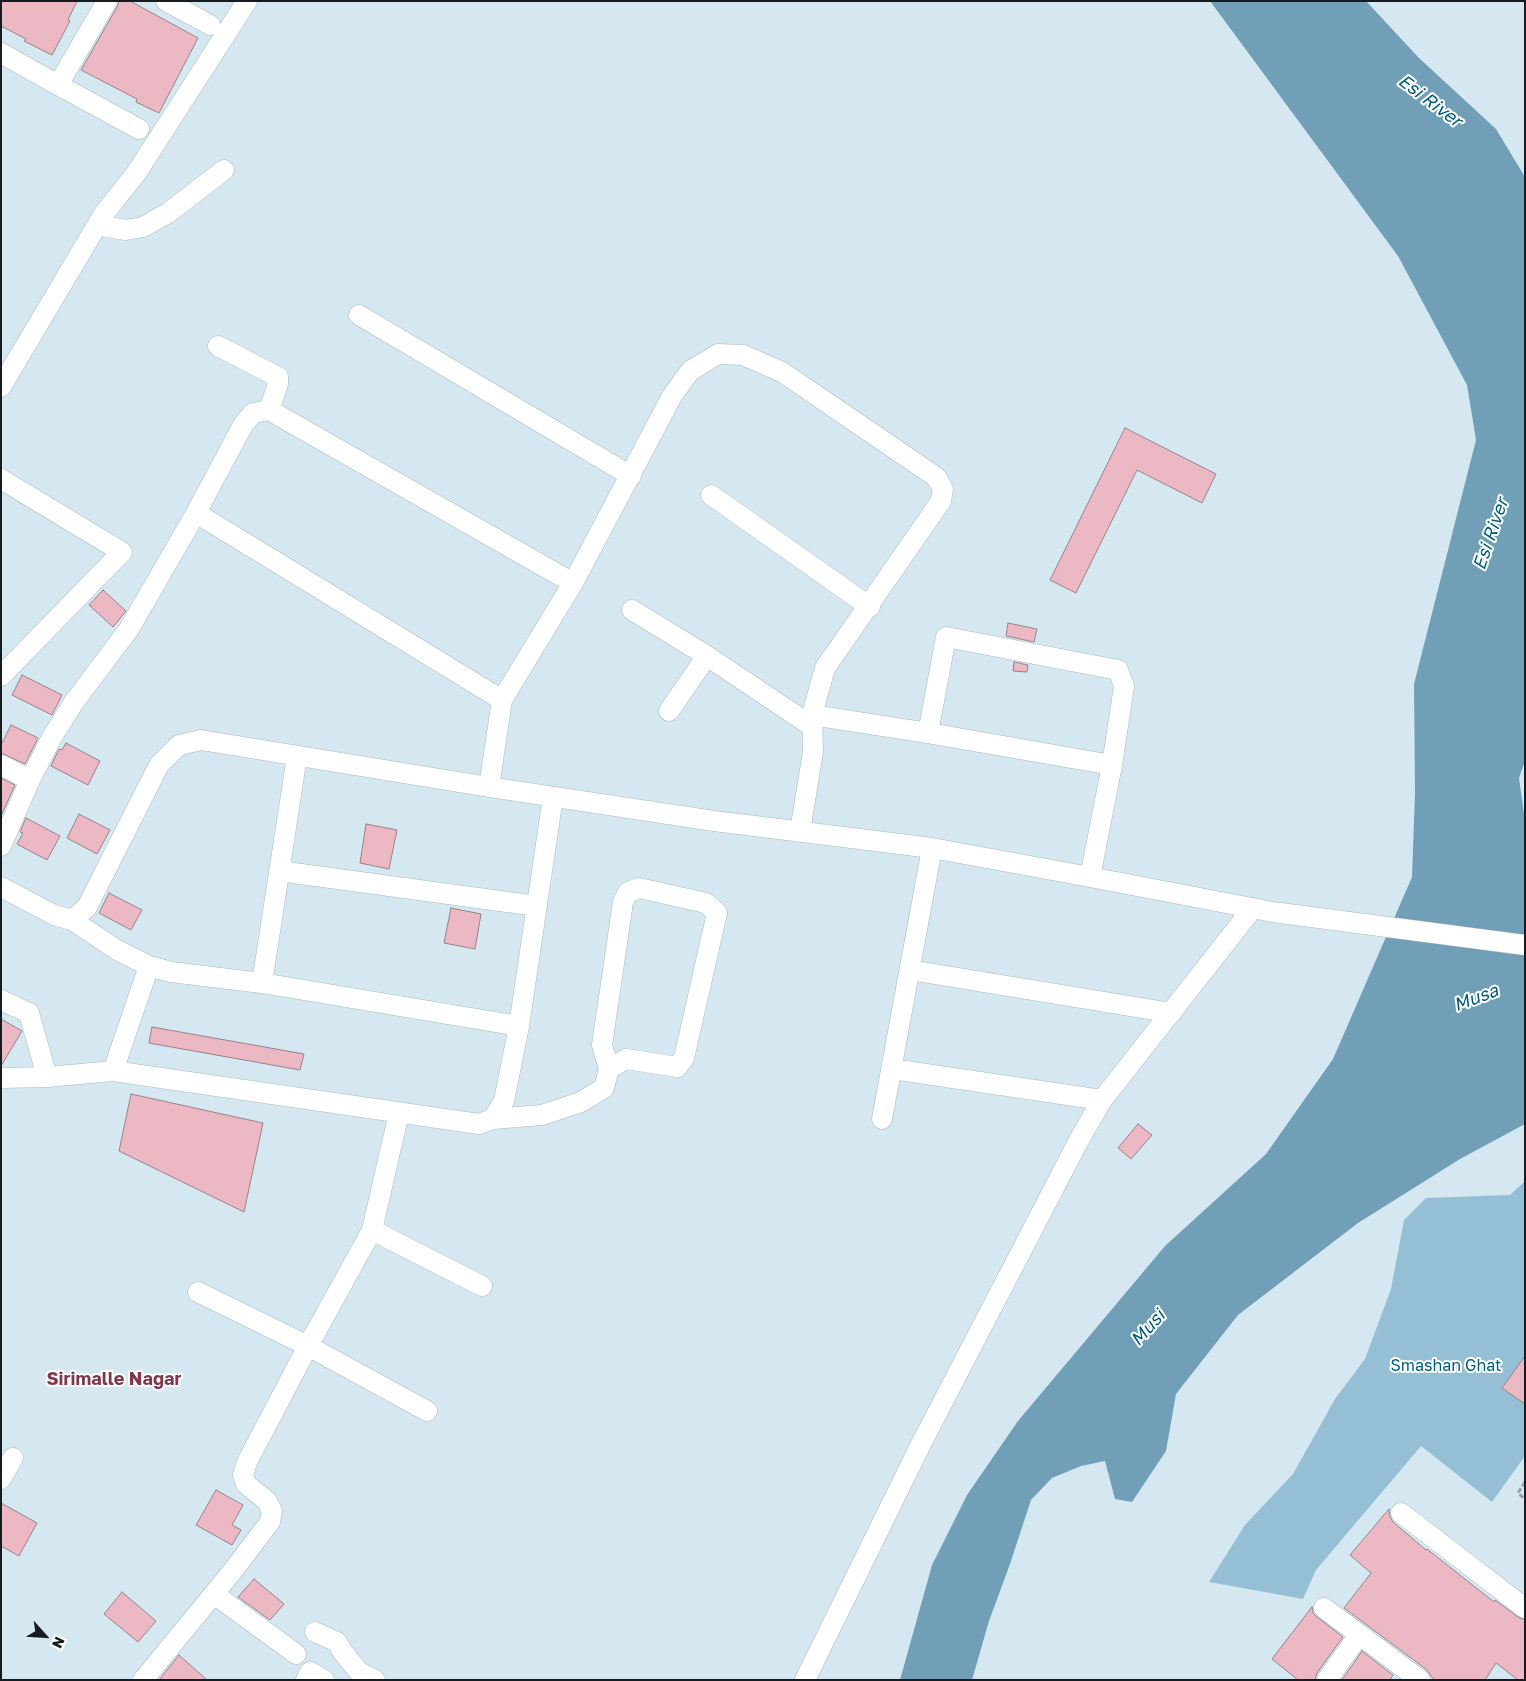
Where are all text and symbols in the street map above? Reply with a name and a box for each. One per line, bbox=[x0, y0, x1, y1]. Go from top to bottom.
water label: Esi River bbox=[1394, 70, 1466, 132]
water label: Esi River bbox=[1469, 495, 1513, 573]
water label: Musa bbox=[1451, 980, 1501, 1016]
water label: Musi bbox=[1126, 1306, 1170, 1350]
park label: Smashan Ghat bbox=[1390, 1356, 1502, 1376]
district label: Sirimalle Nagar bbox=[47, 1368, 181, 1390]
north arrow bbox=[20, 1611, 70, 1661]
text: N bbox=[49, 1634, 69, 1651]

